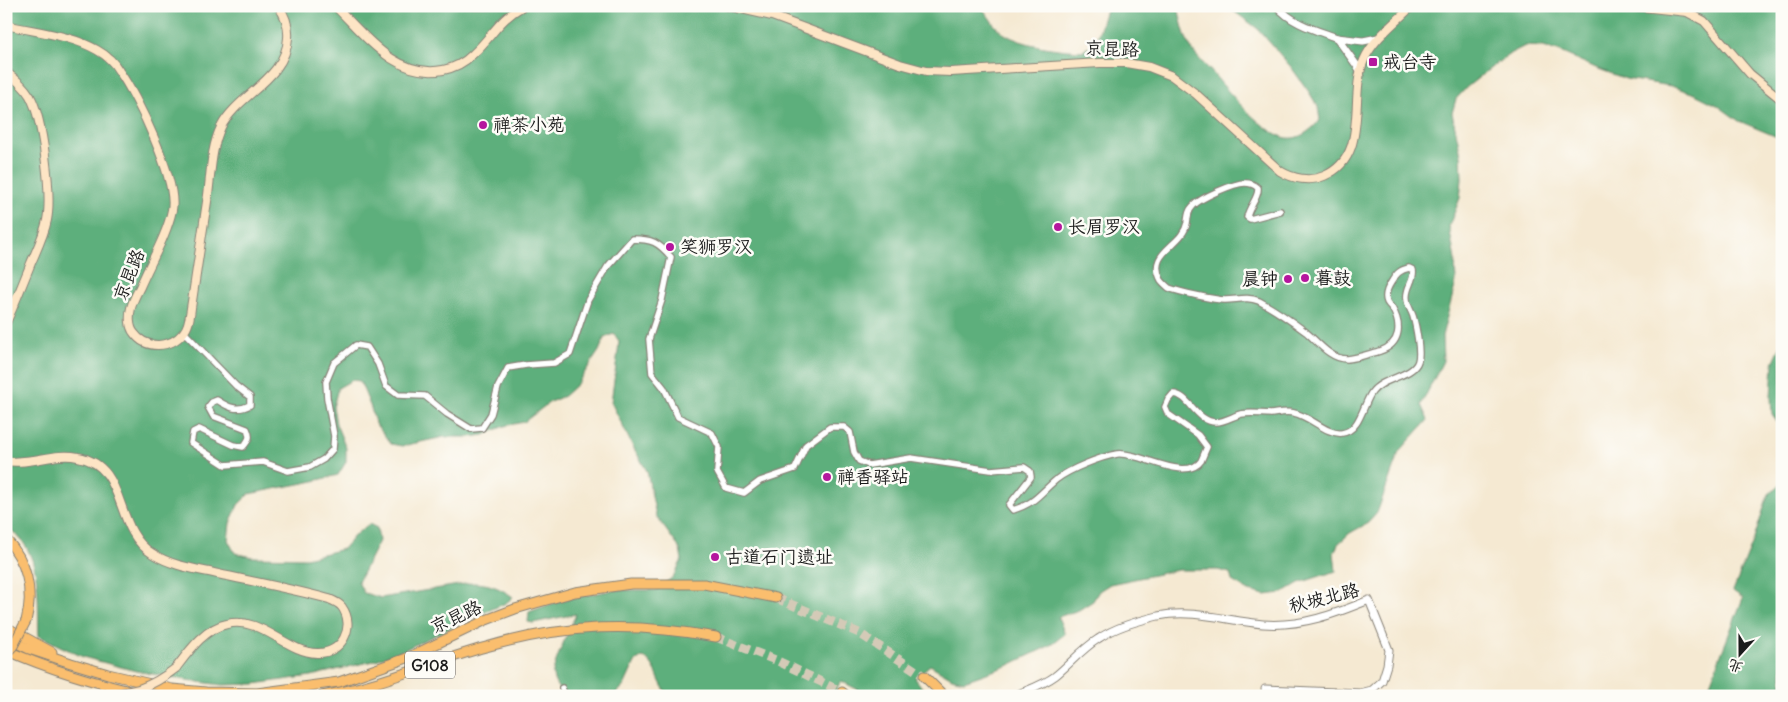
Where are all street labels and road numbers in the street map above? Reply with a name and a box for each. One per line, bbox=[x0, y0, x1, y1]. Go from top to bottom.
street label: 京昆路 bbox=[1085, 36, 1139, 61]
street label: 京昆路 bbox=[108, 245, 149, 304]
street label: 秋坡北路 bbox=[1286, 578, 1362, 617]
street label: 京昆路 bbox=[426, 595, 485, 638]
road number: G108 bbox=[405, 652, 455, 678]

